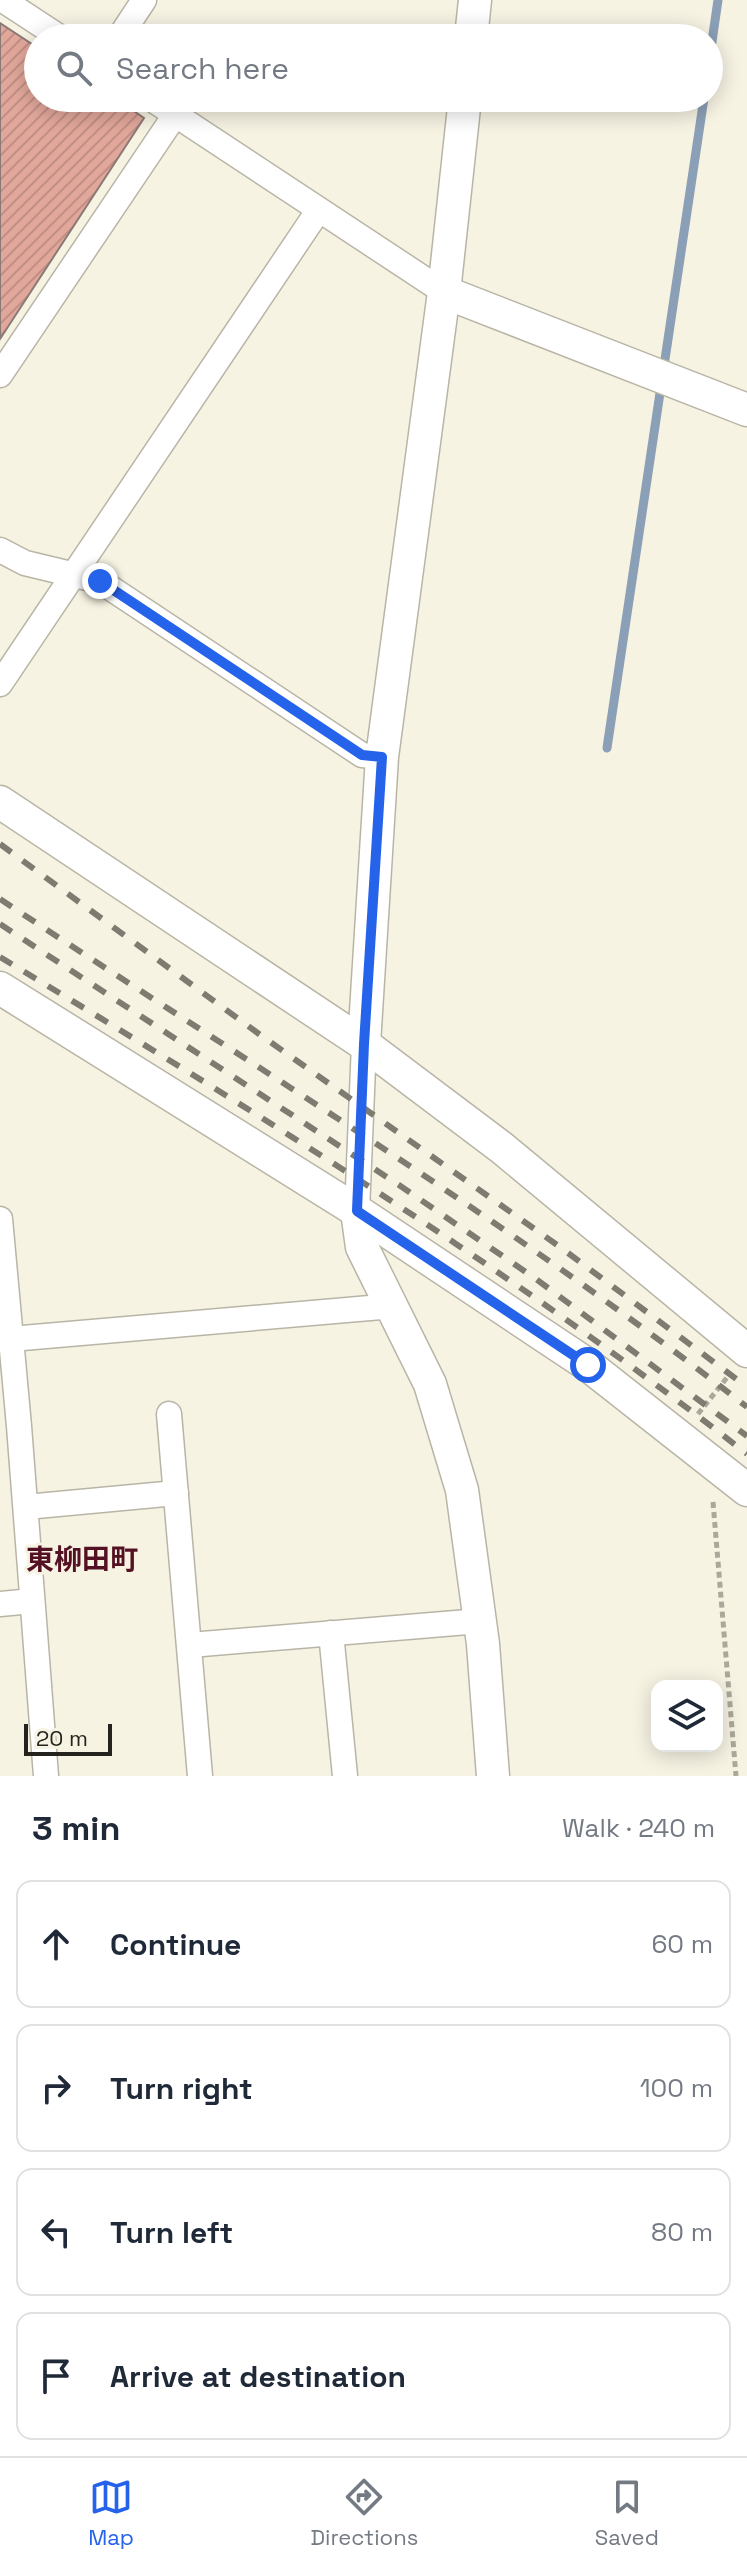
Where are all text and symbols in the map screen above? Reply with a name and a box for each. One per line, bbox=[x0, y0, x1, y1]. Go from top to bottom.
search box bbox=[24, 24, 723, 112]
icon: search bbox=[52, 46, 96, 90]
text: Search here bbox=[116, 49, 289, 88]
route end bbox=[82, 563, 118, 599]
route start bbox=[570, 1347, 606, 1383]
district label: 東柳田町 bbox=[26, 1541, 138, 1577]
map controls bbox=[651, 1680, 723, 1752]
button: layers bbox=[651, 1680, 723, 1752]
scale bar bbox=[24, 1720, 112, 1756]
text: 20 m bbox=[36, 1724, 88, 1752]
text: 3 min bbox=[32, 1807, 120, 1850]
text: Walk · 240 m bbox=[562, 1811, 715, 1845]
icon: ahead bbox=[34, 1922, 78, 1966]
text: Continue bbox=[110, 1925, 241, 1964]
text: 60 m bbox=[651, 1927, 713, 1961]
icon: right bbox=[34, 2066, 78, 2110]
text: Turn right bbox=[110, 2069, 253, 2108]
text: 100 m bbox=[640, 2071, 713, 2105]
icon: left bbox=[34, 2210, 78, 2254]
text: Turn left bbox=[110, 2213, 233, 2252]
text: 80 m bbox=[651, 2215, 713, 2249]
icon: arrive bbox=[34, 2354, 78, 2398]
text: Arrive at destination bbox=[110, 2357, 406, 2396]
tab: Map bbox=[88, 2475, 134, 2551]
tab: Directions bbox=[310, 2475, 418, 2551]
tab: Saved bbox=[595, 2475, 659, 2551]

